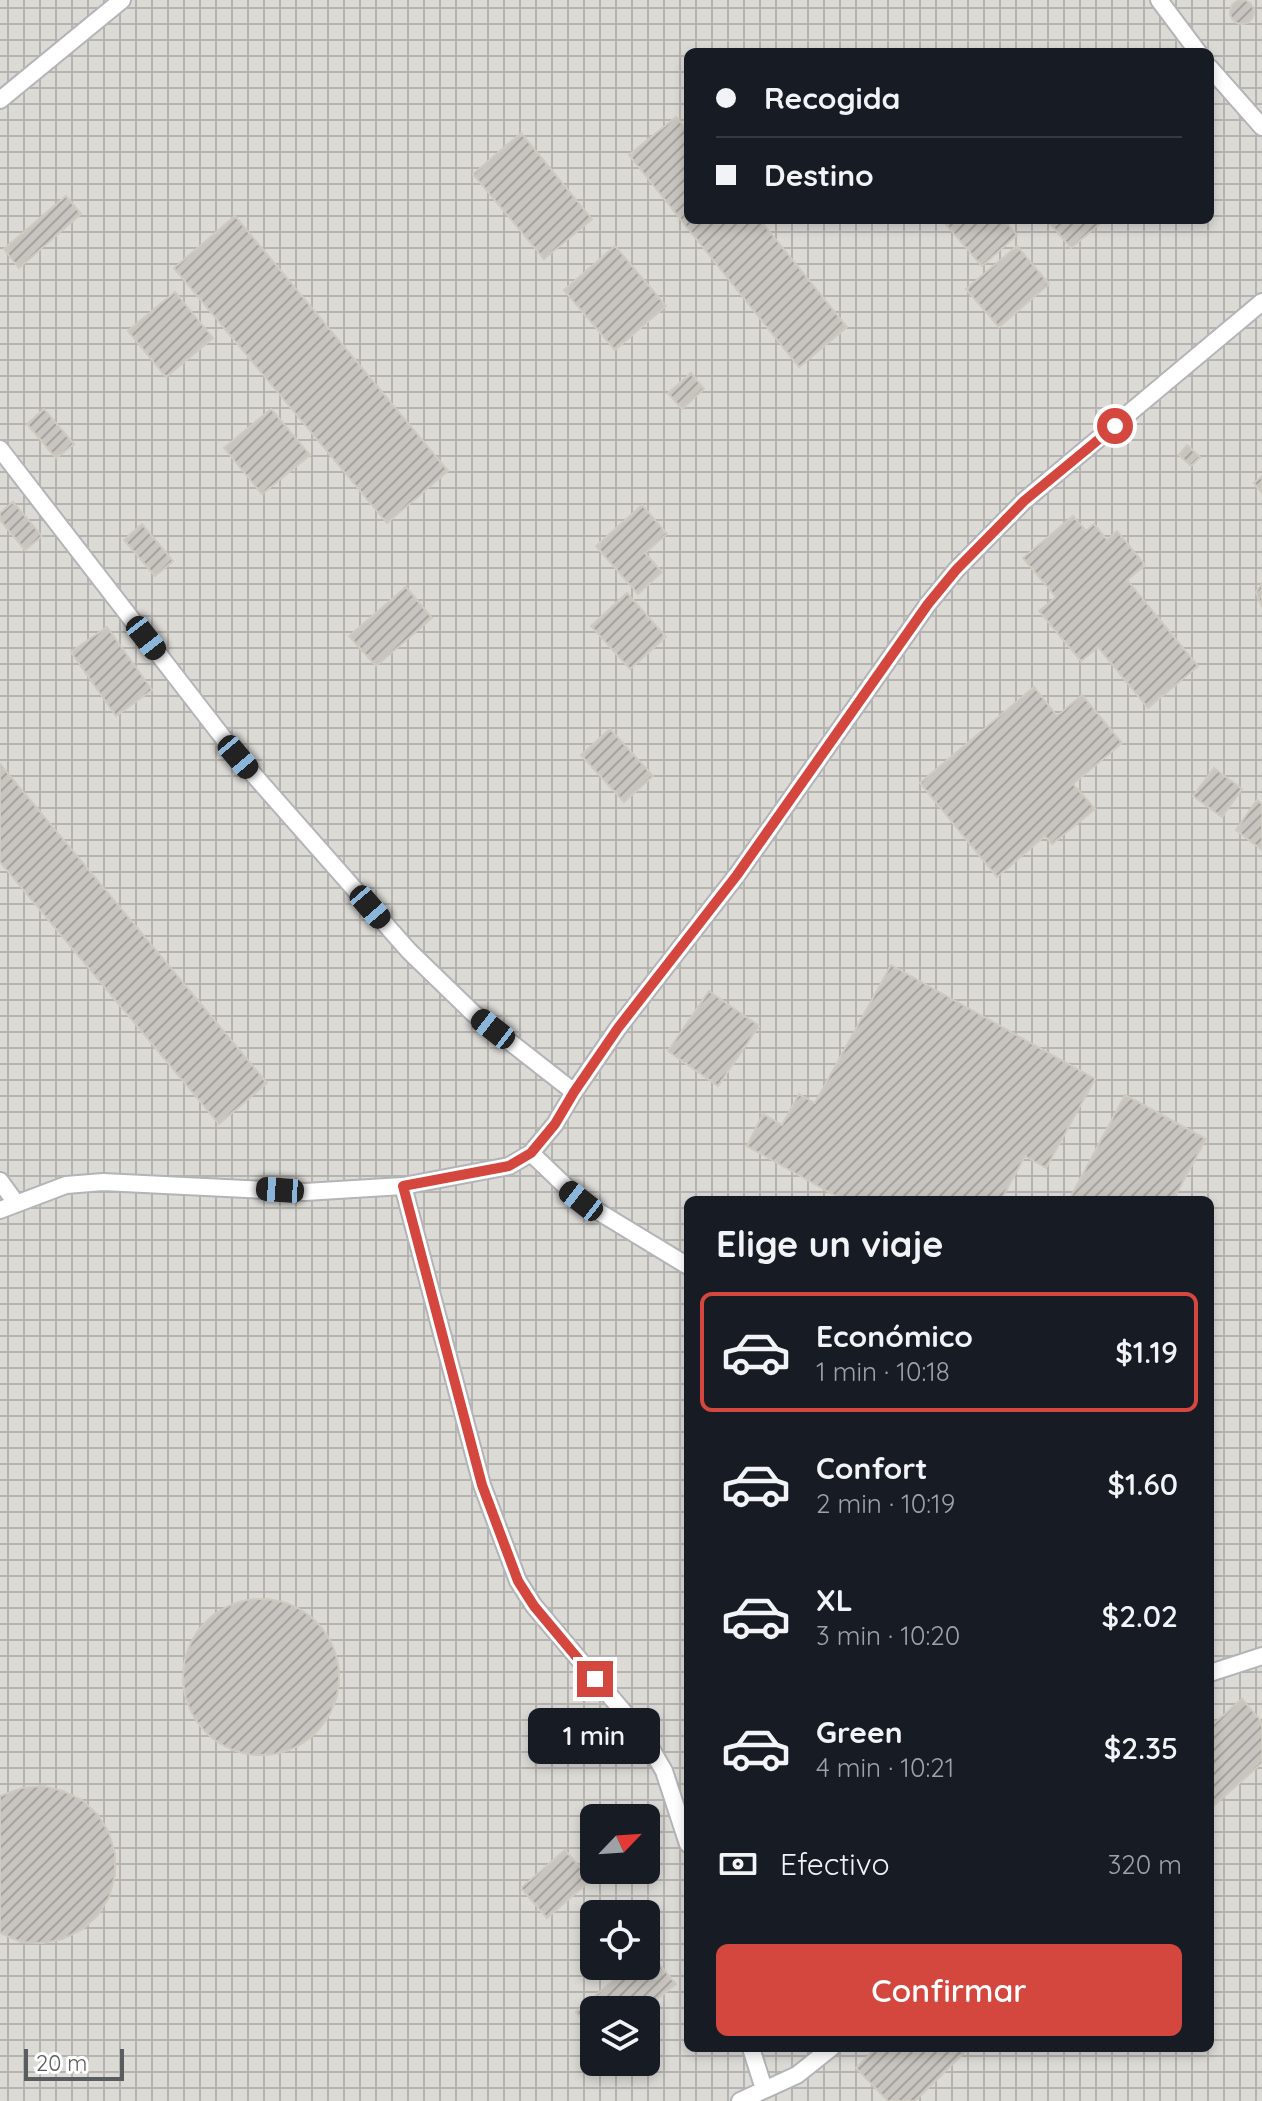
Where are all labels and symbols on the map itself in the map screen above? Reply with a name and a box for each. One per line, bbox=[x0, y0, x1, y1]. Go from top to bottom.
route start bbox=[1097, 408, 1133, 444]
car bbox=[122, 612, 170, 664]
car bbox=[213, 731, 263, 783]
car bbox=[345, 881, 395, 933]
car bbox=[467, 1005, 519, 1053]
car bbox=[255, 1176, 305, 1204]
car bbox=[555, 1177, 607, 1225]
route end bbox=[577, 1661, 613, 1697]
callout: 1 min bbox=[529, 1707, 661, 1763]
north arrow bbox=[580, 1804, 660, 1884]
scale bar bbox=[24, 2045, 124, 2081]

